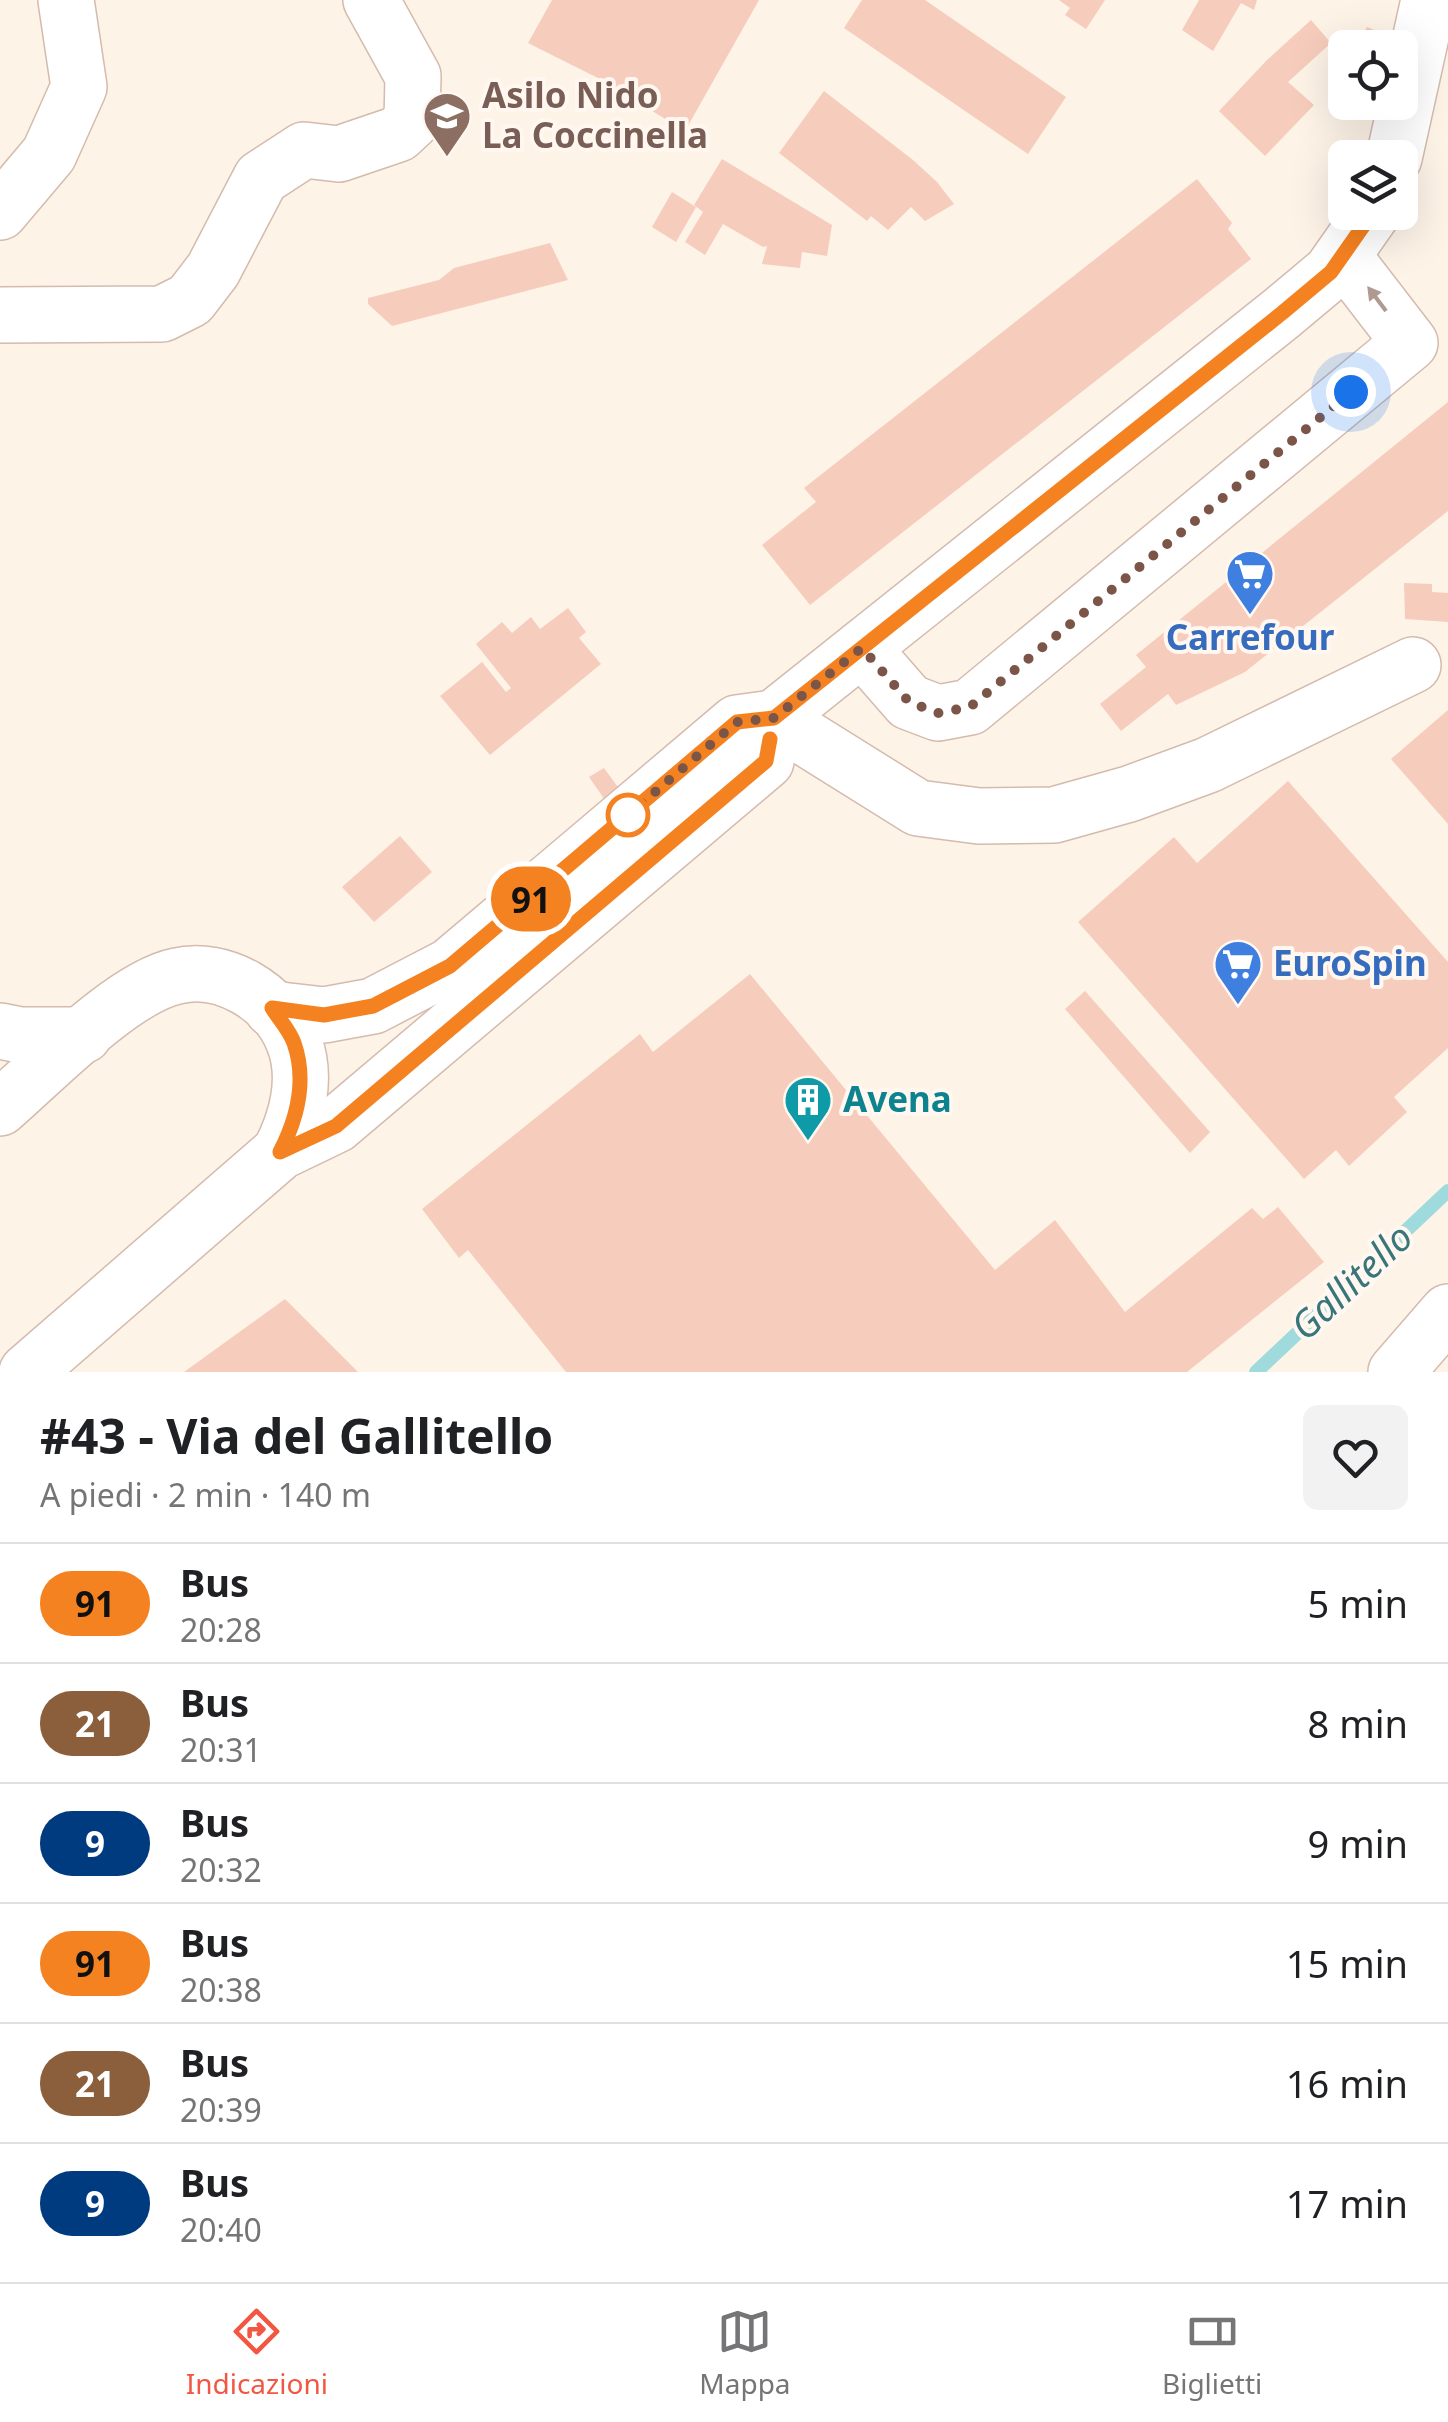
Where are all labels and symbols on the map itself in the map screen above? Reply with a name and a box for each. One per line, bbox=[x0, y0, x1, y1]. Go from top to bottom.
place label: Asilo Nido La Coccinella bbox=[482, 71, 708, 158]
school or university icon: Asilo Nido La Coccinella bbox=[421, 90, 473, 158]
one-way arrow bbox=[1367, 286, 1387, 312]
your location bbox=[1326, 367, 1376, 417]
supermarket icon: Carrefour bbox=[1224, 548, 1276, 616]
place label: Carrefour bbox=[1166, 613, 1335, 660]
unlabelled marker bbox=[607, 794, 649, 836]
line badge: 91 bbox=[486, 866, 576, 932]
supermarket icon: EuroSpin bbox=[1212, 938, 1264, 1006]
place label: EuroSpin bbox=[1273, 939, 1427, 986]
building icon: Avena bbox=[782, 1074, 834, 1142]
place label: Avena bbox=[843, 1075, 952, 1122]
water label: Gallitello bbox=[1278, 1211, 1423, 1350]

